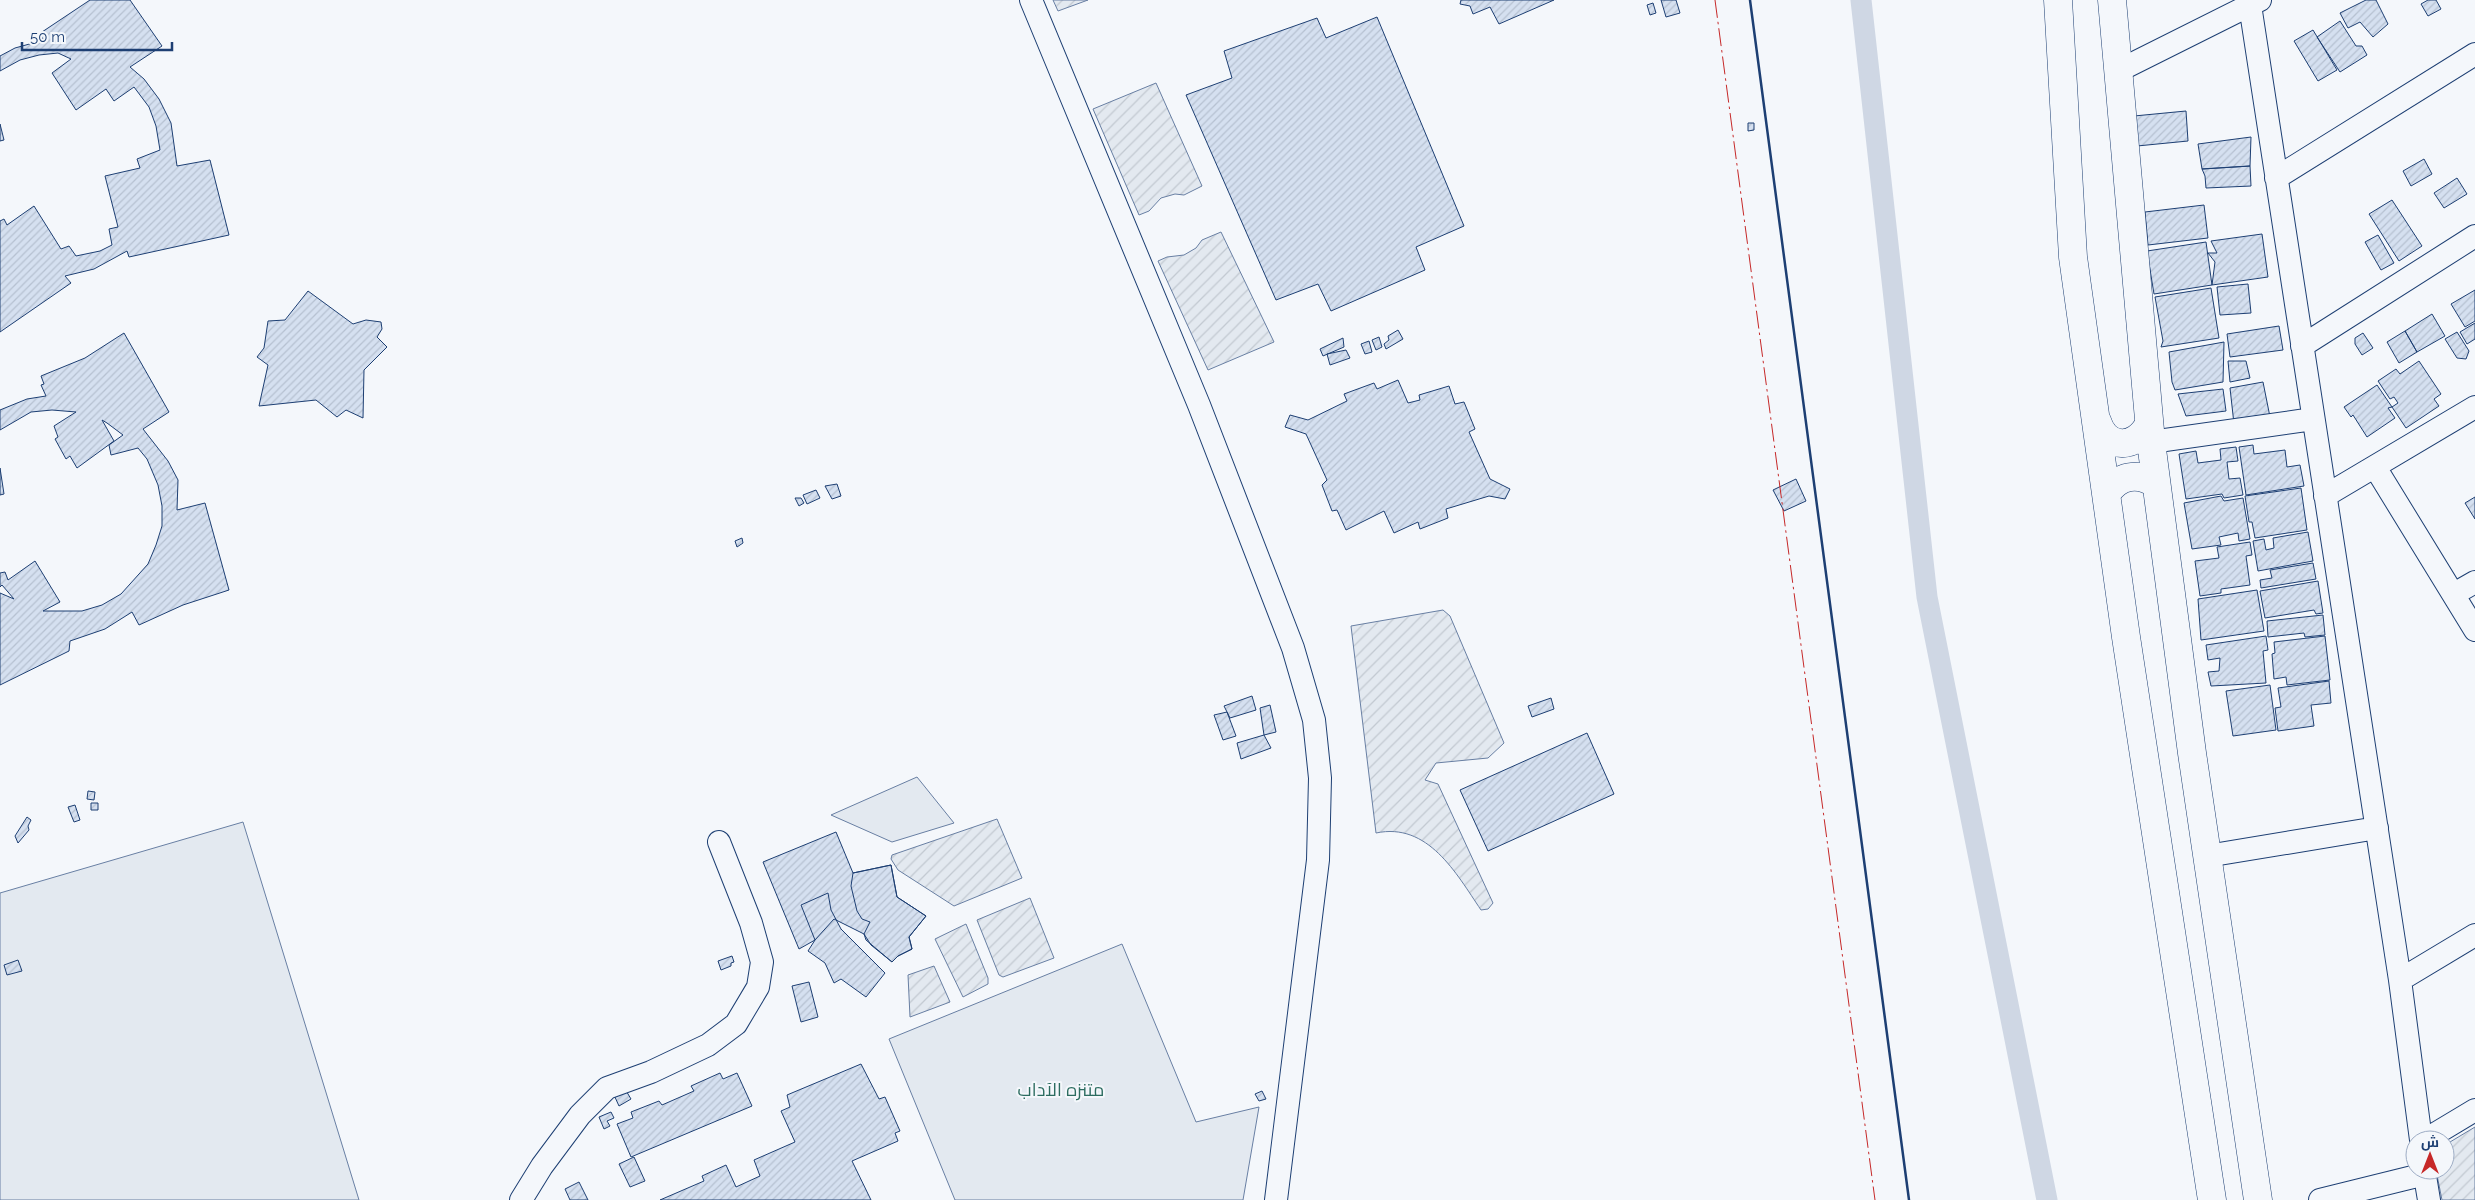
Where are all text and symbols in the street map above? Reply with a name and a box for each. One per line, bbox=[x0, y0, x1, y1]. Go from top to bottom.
scale bar bbox=[22, 20, 172, 52]
text: 50 m bbox=[30, 28, 65, 46]
park label: متنزه الآداب bbox=[1018, 1079, 1104, 1101]
north arrow bbox=[2405, 1130, 2455, 1180]
text: ش bbox=[2421, 1134, 2439, 1151]

